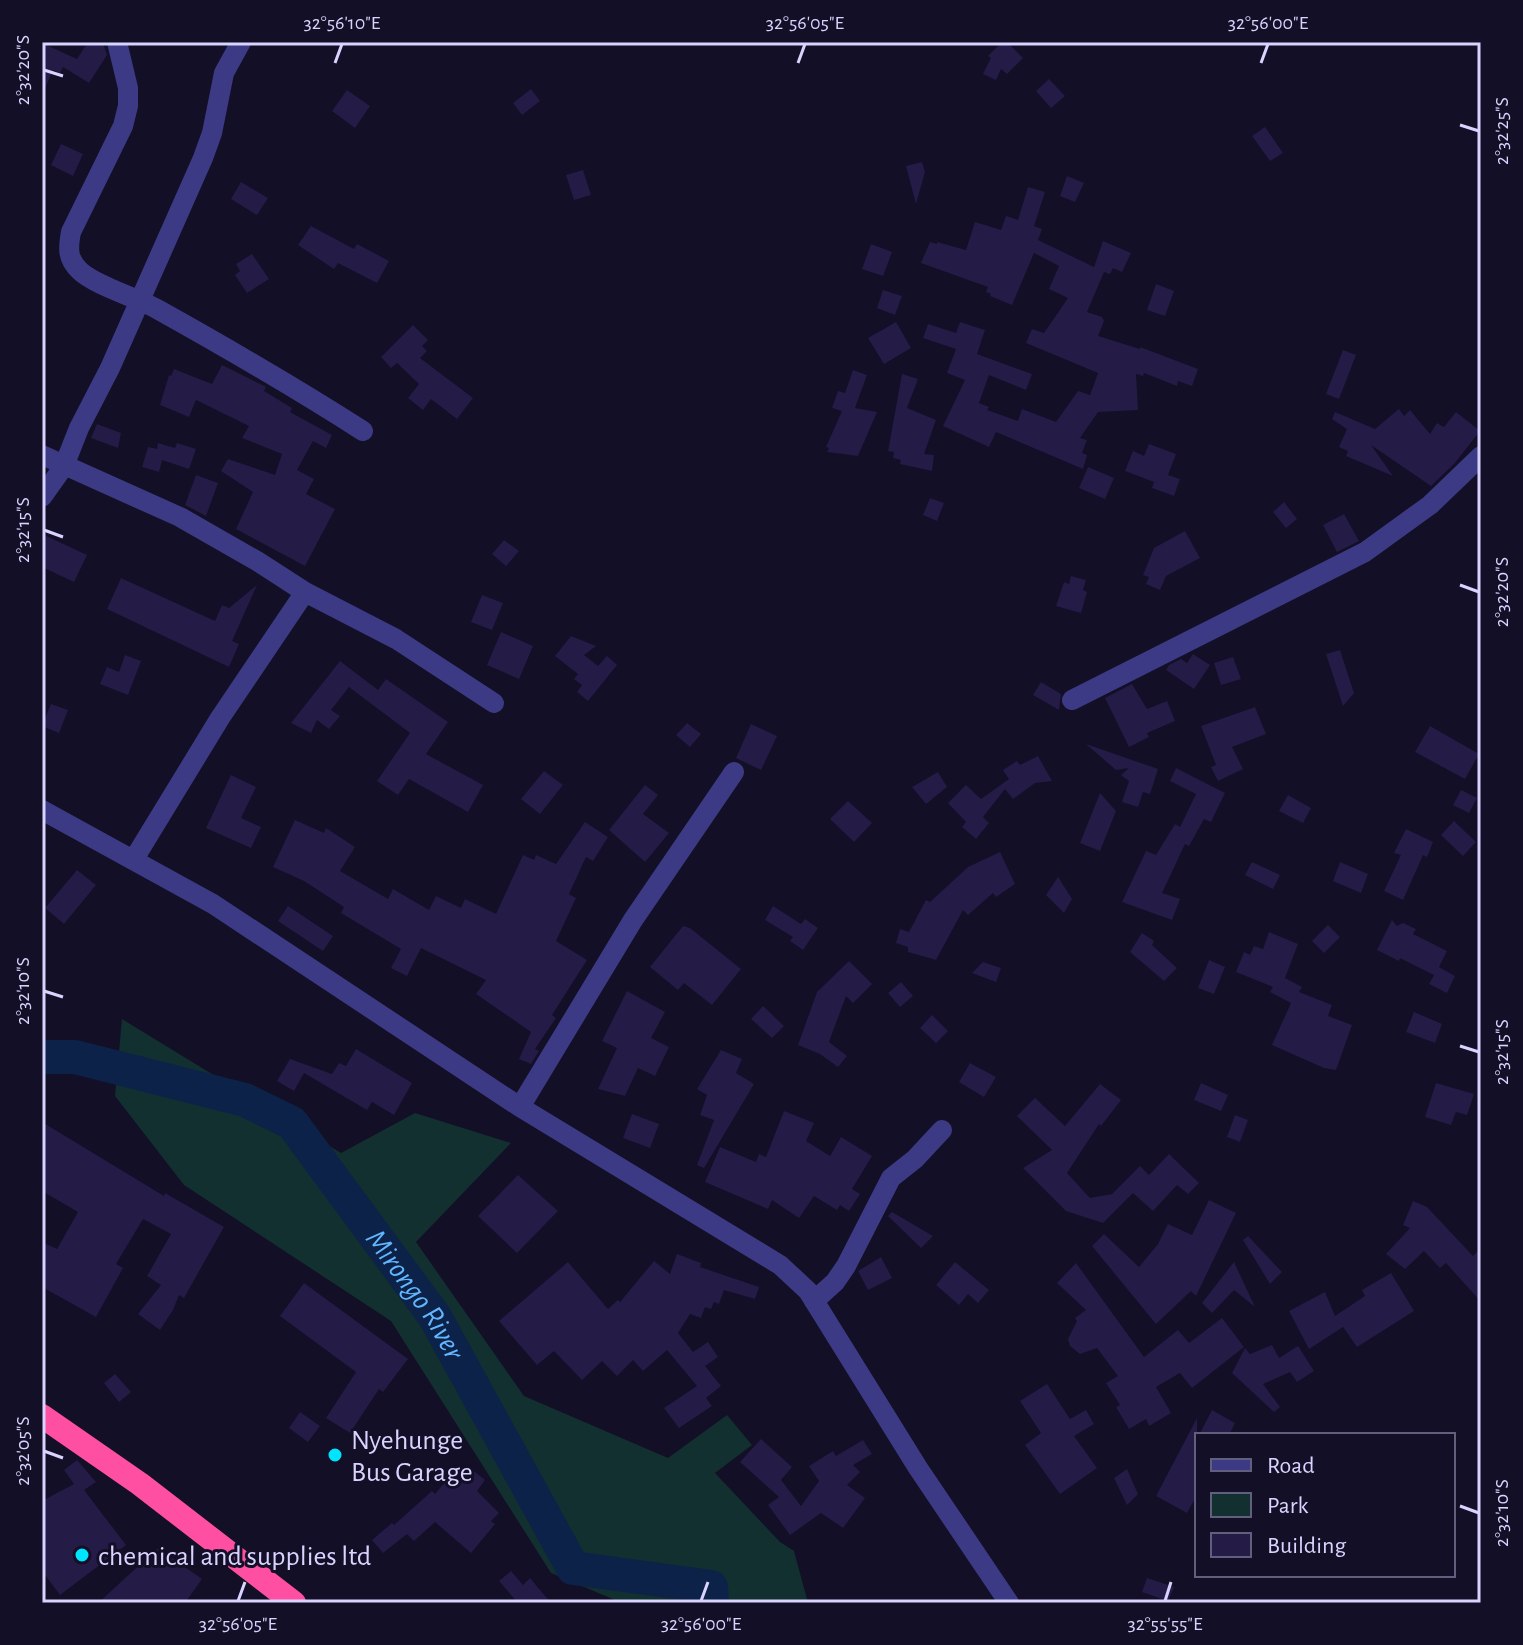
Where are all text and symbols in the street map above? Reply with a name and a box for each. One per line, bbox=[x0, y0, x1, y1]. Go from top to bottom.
text: 32°56'10"E bbox=[304, 13, 381, 33]
text: 32°56'05"E bbox=[766, 13, 845, 33]
text: 32°56'00"E bbox=[1228, 13, 1309, 33]
text: 2°32'20"S bbox=[13, 35, 33, 105]
text: 2°32'25"S bbox=[1492, 97, 1512, 165]
text: 2°32'15"S bbox=[13, 497, 33, 563]
text: 2°32'20"S bbox=[1492, 557, 1512, 627]
text: 2°32'10"S bbox=[13, 957, 33, 1025]
text: 2°32'15"S bbox=[1492, 1019, 1512, 1085]
water label: Mirongo River bbox=[360, 1224, 470, 1366]
text: 2°32'05"S bbox=[13, 1416, 33, 1486]
place label: Nyehunge Bus Garage bbox=[351, 1427, 473, 1487]
legend bbox=[1195, 1433, 1455, 1577]
marker: Nyehunge Bus Garage bbox=[326, 1446, 344, 1464]
text: Road bbox=[1267, 1454, 1315, 1478]
text: 2°32'10"S bbox=[1492, 1479, 1512, 1547]
text: Park bbox=[1267, 1494, 1308, 1518]
text: Building bbox=[1267, 1534, 1346, 1558]
place label: chemical and supplies ltd bbox=[98, 1543, 371, 1571]
marker: chemical and supplies ltd bbox=[73, 1546, 91, 1564]
text: 32°56'05"E bbox=[199, 1614, 278, 1634]
text: 32°56'00"E bbox=[661, 1614, 742, 1634]
text: 32°55'55"E bbox=[1127, 1614, 1203, 1634]

